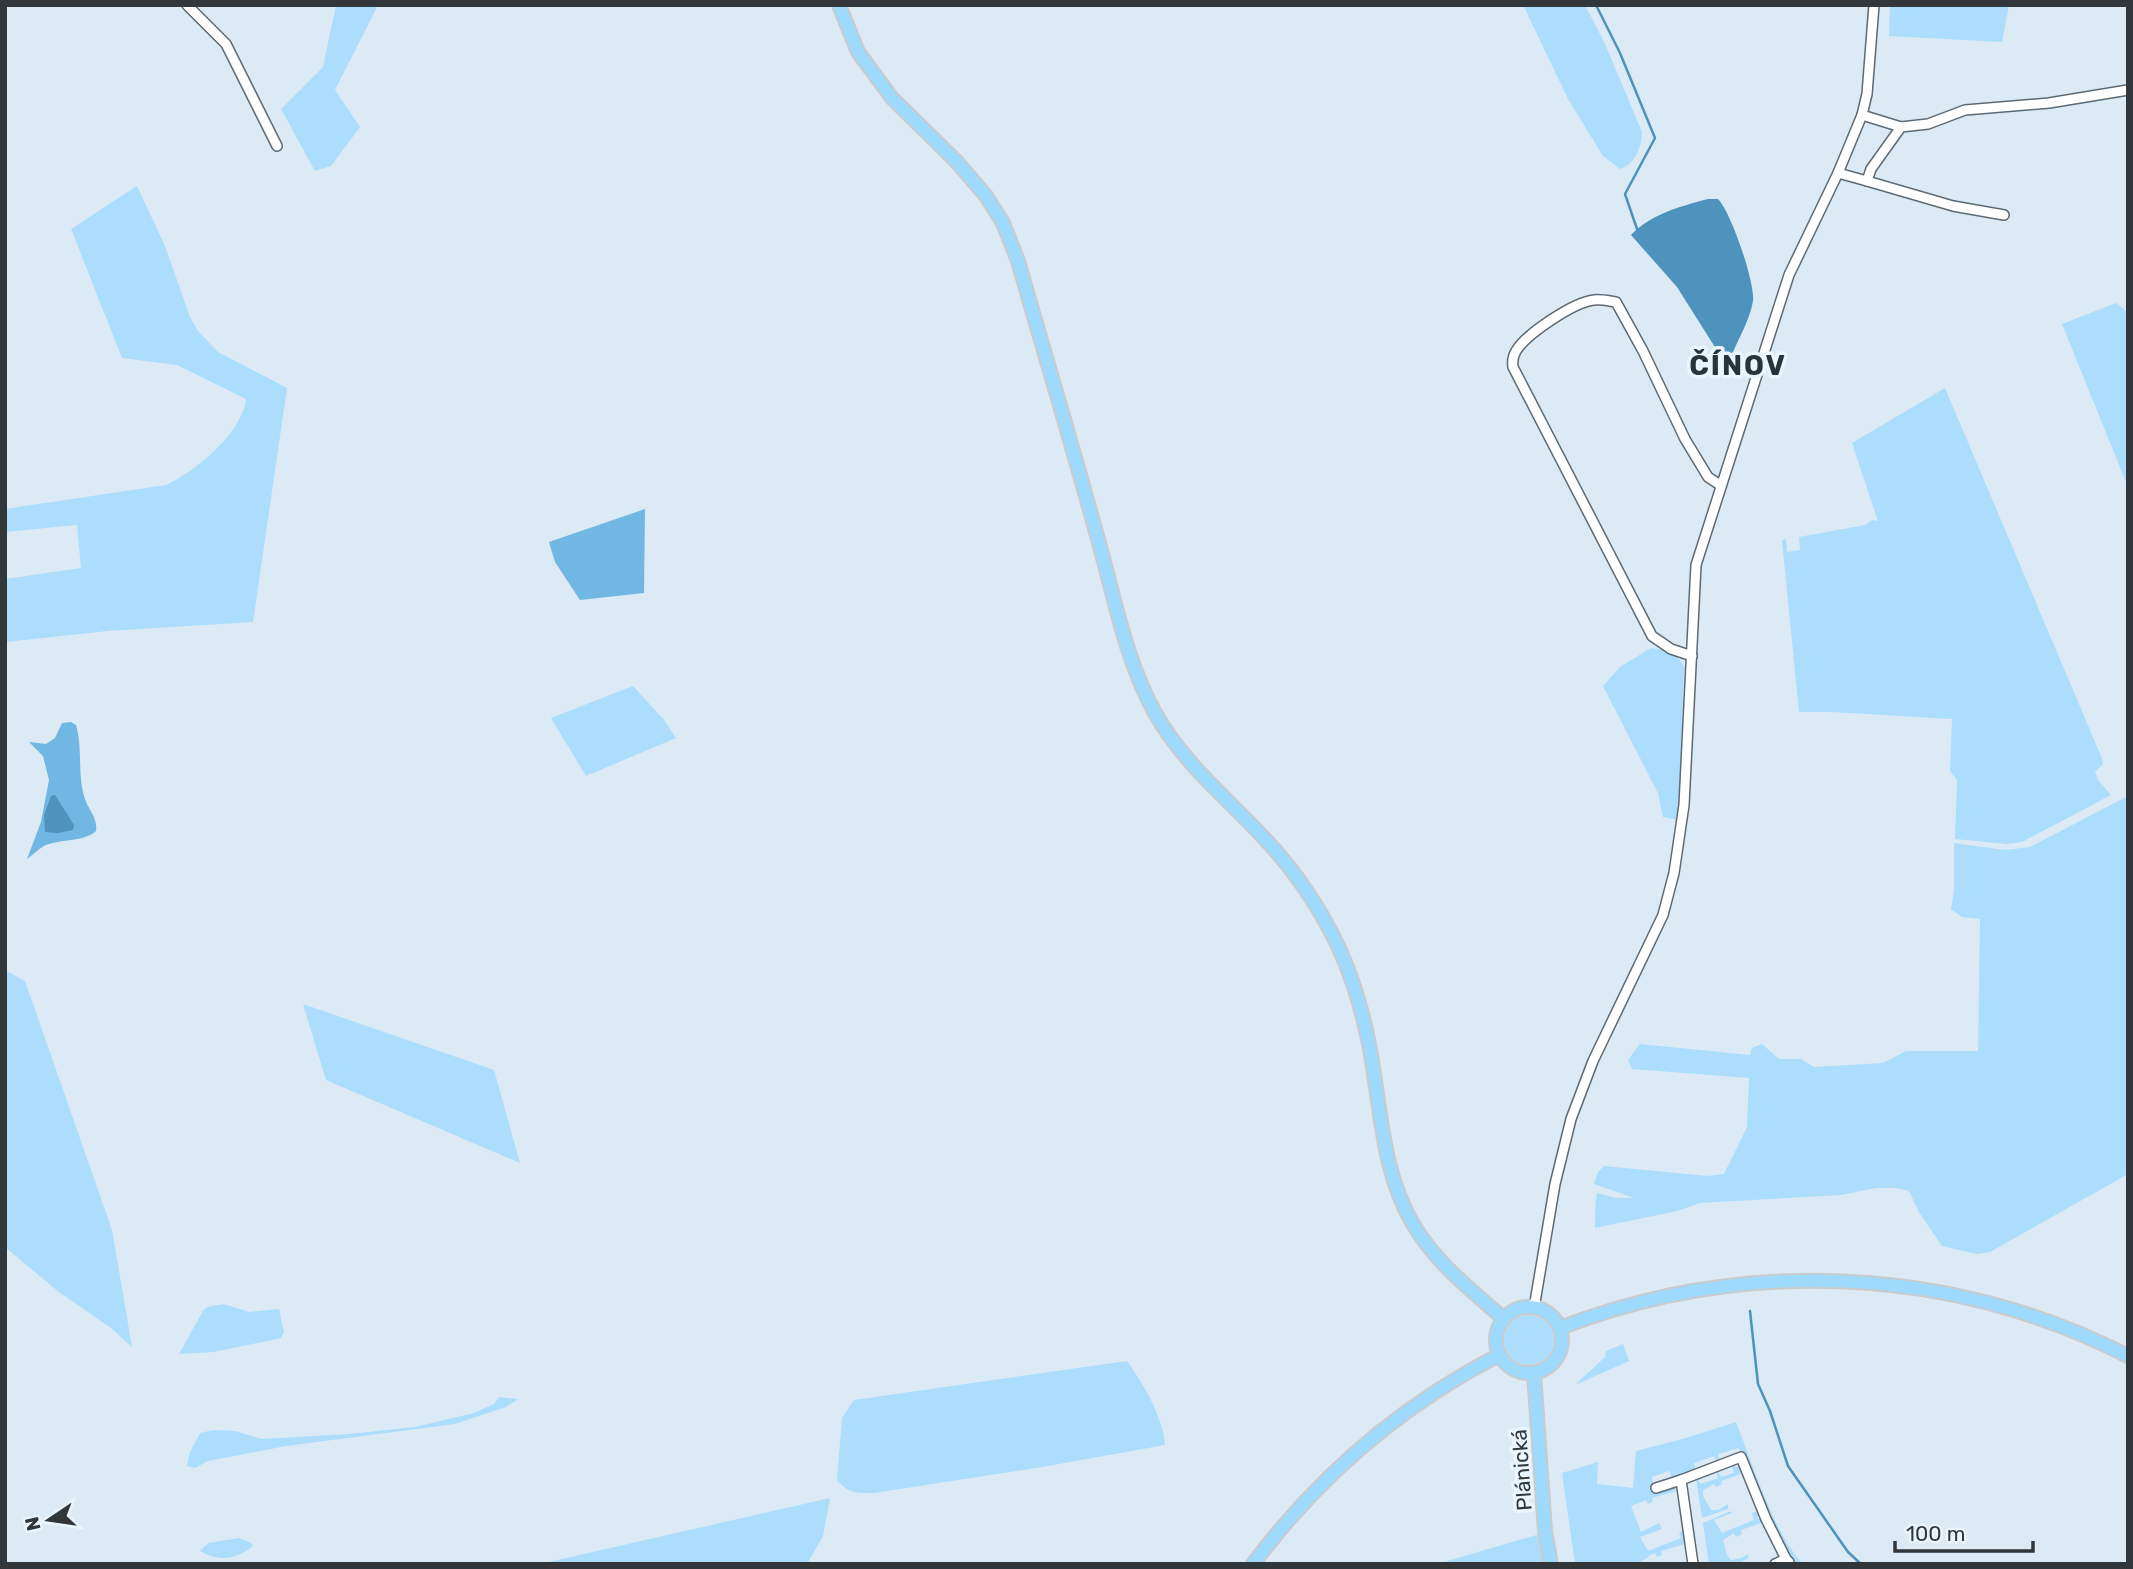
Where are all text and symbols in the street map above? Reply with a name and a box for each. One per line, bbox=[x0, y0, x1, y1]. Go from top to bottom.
district label: ČÍNOV bbox=[1689, 349, 1787, 382]
street label: Plánická bbox=[1506, 1428, 1537, 1512]
north arrow bbox=[14, 1485, 84, 1555]
scale bar bbox=[1895, 1510, 2033, 1554]
text: N bbox=[20, 1514, 46, 1533]
text: 100 m bbox=[1906, 1521, 1965, 1546]

